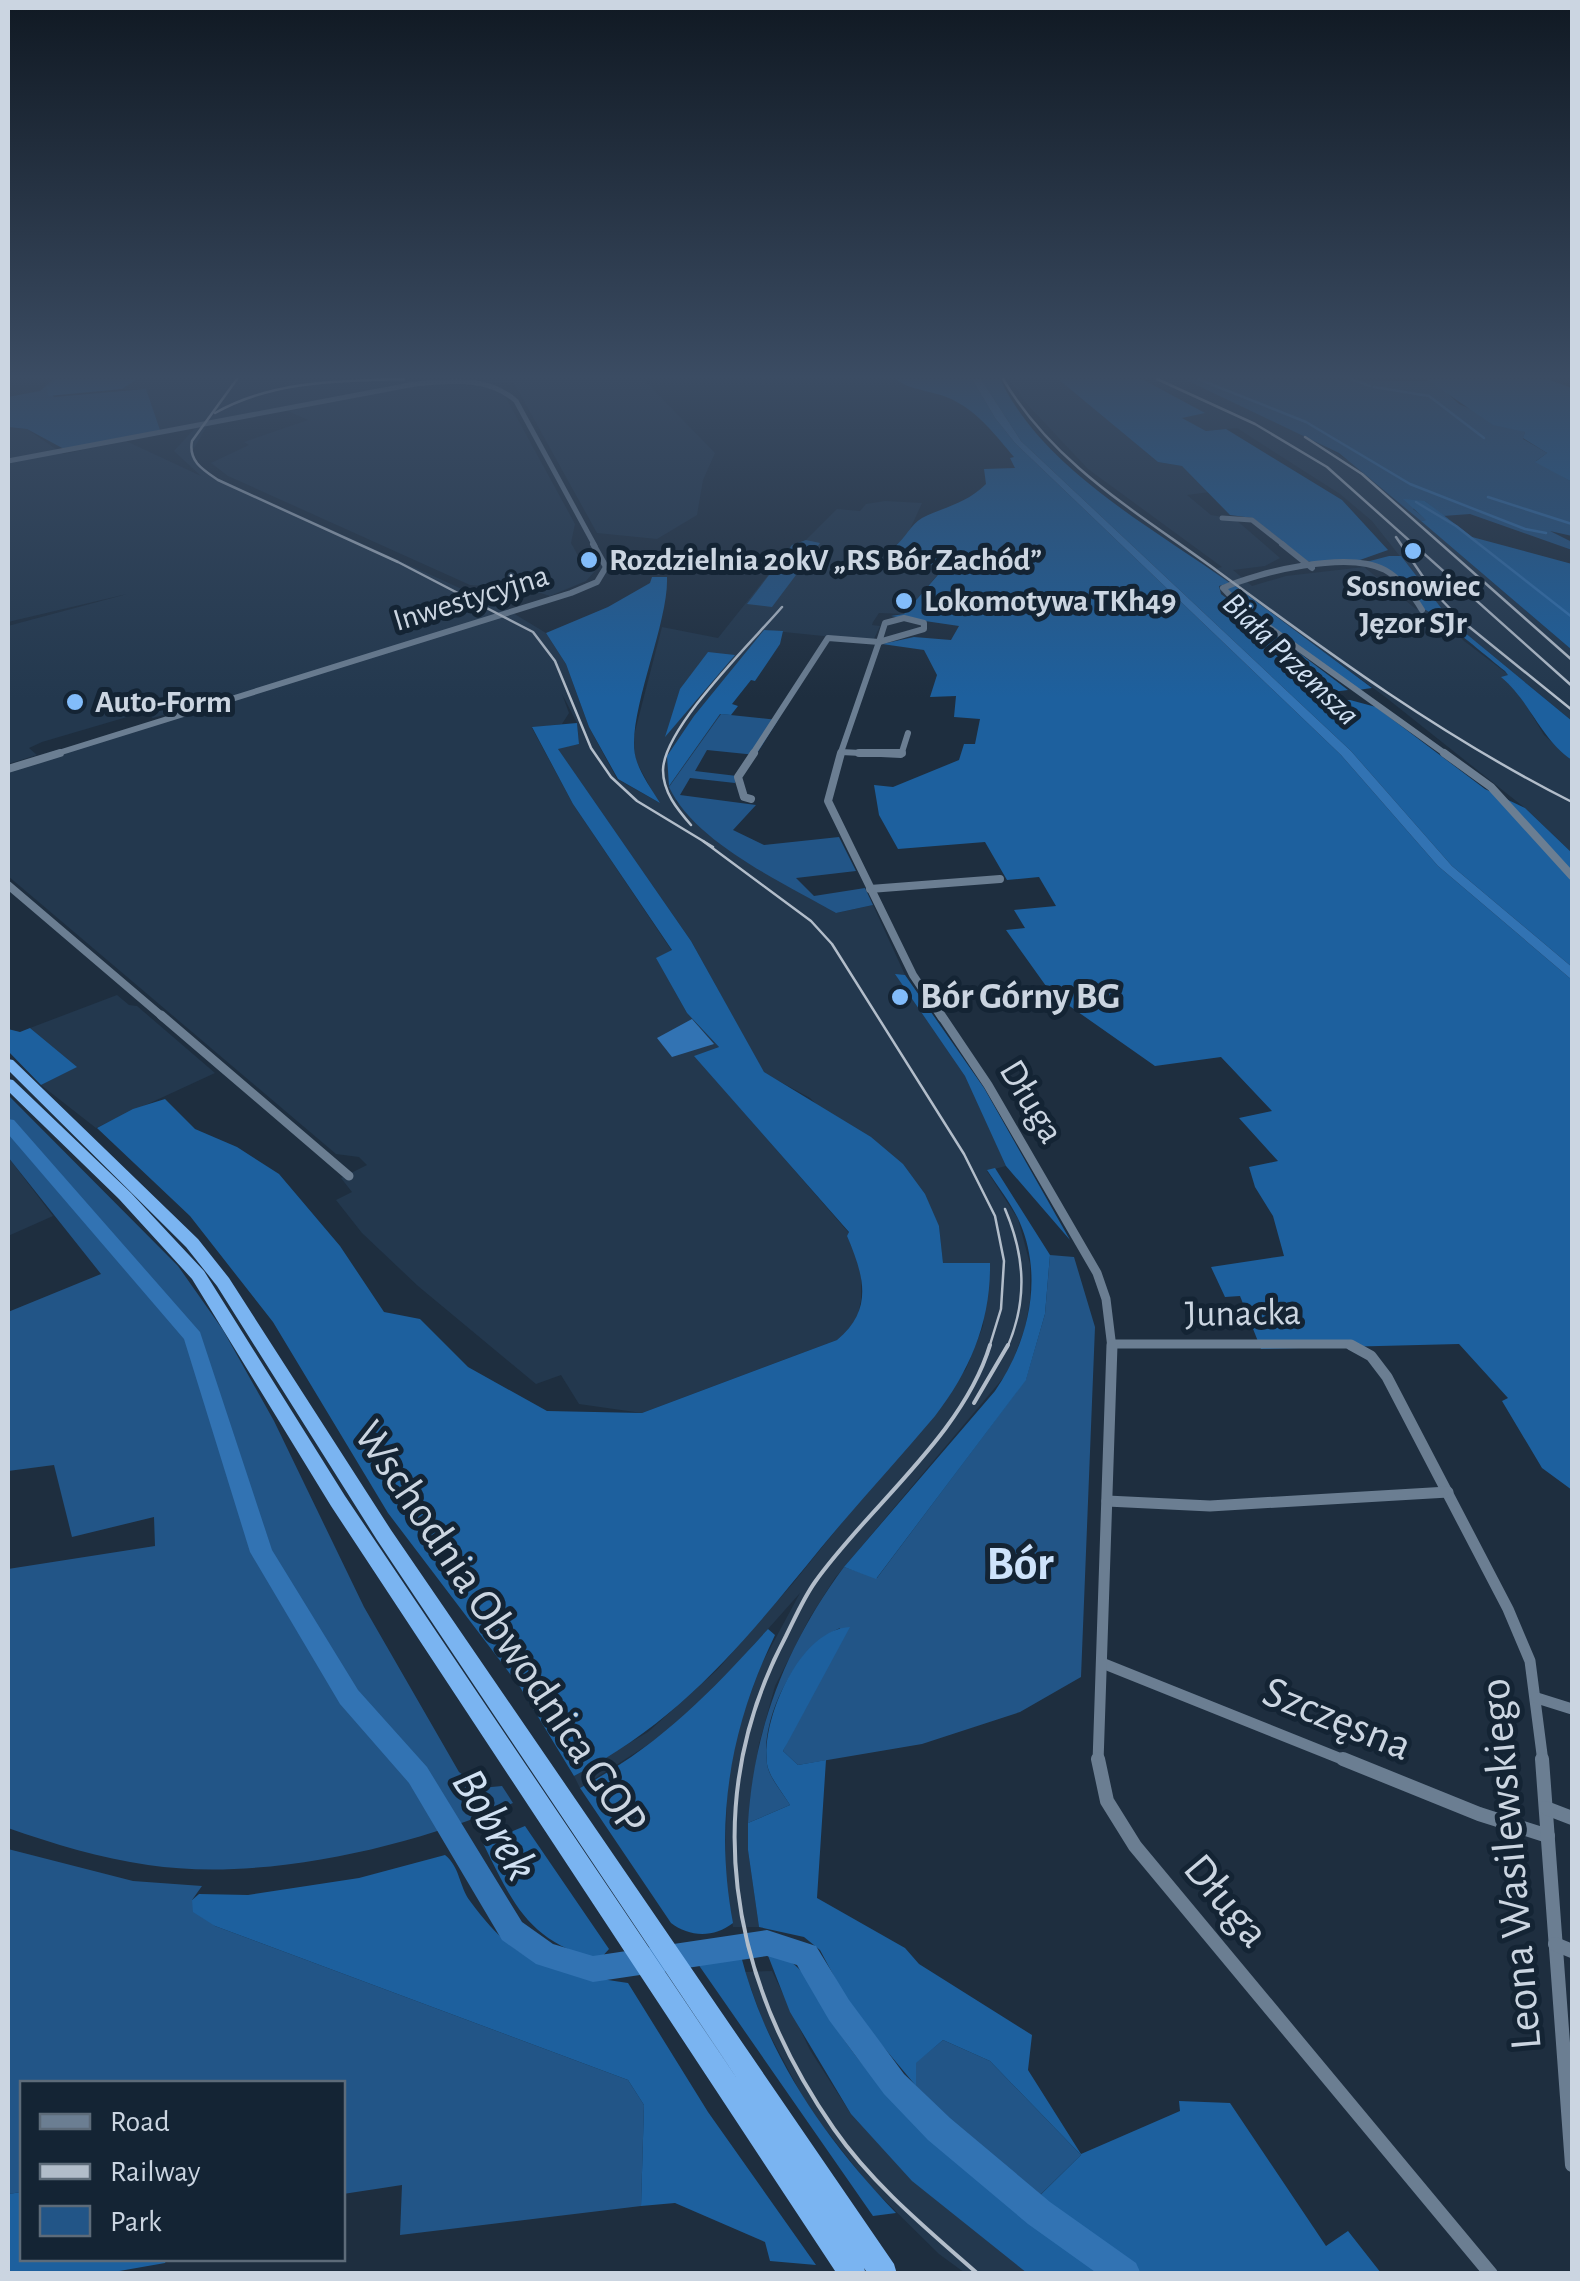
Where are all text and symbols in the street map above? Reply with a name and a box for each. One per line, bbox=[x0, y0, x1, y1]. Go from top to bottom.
marker: Sosnowiec Jęzor SJr bbox=[1402, 540, 1424, 562]
place label: Rozdzielnia 20kV „RS Bór Zachód” bbox=[609, 544, 1042, 576]
marker: Rozdzielnia 20kV „RS Bór Zachód” bbox=[578, 549, 600, 571]
street label: Inwestycyjna bbox=[389, 559, 553, 637]
place label: Sosnowiec Jęzor SJr bbox=[1346, 570, 1480, 640]
place label: Lokomotywa TKh49 bbox=[924, 585, 1177, 617]
water label: Biała Przemsza bbox=[1217, 587, 1365, 731]
marker: Lokomotywa TKh49 bbox=[893, 590, 915, 612]
place label: Auto-Form bbox=[95, 686, 232, 718]
marker: Auto-Form bbox=[64, 691, 86, 713]
place label: Bór Górny BG bbox=[920, 978, 1120, 1016]
marker: Bór Górny BG bbox=[889, 986, 911, 1008]
street label: Długa bbox=[992, 1054, 1070, 1150]
street label: Junacka bbox=[1185, 1294, 1301, 1334]
street label: Wschodnia Obwodnica GOP bbox=[345, 1413, 655, 1843]
district label: Bór bbox=[986, 1541, 1054, 1589]
street label: Szczęsna bbox=[1256, 1669, 1418, 1769]
street label: Leona Wasilewskiego bbox=[1472, 1676, 1550, 2052]
water label: Bobrek bbox=[442, 1761, 546, 1889]
street label: Długa bbox=[1175, 1846, 1277, 1956]
legend bbox=[20, 2081, 345, 2261]
text: Road bbox=[110, 2107, 170, 2137]
text: Railway bbox=[110, 2157, 201, 2187]
text: Park bbox=[110, 2207, 162, 2237]

